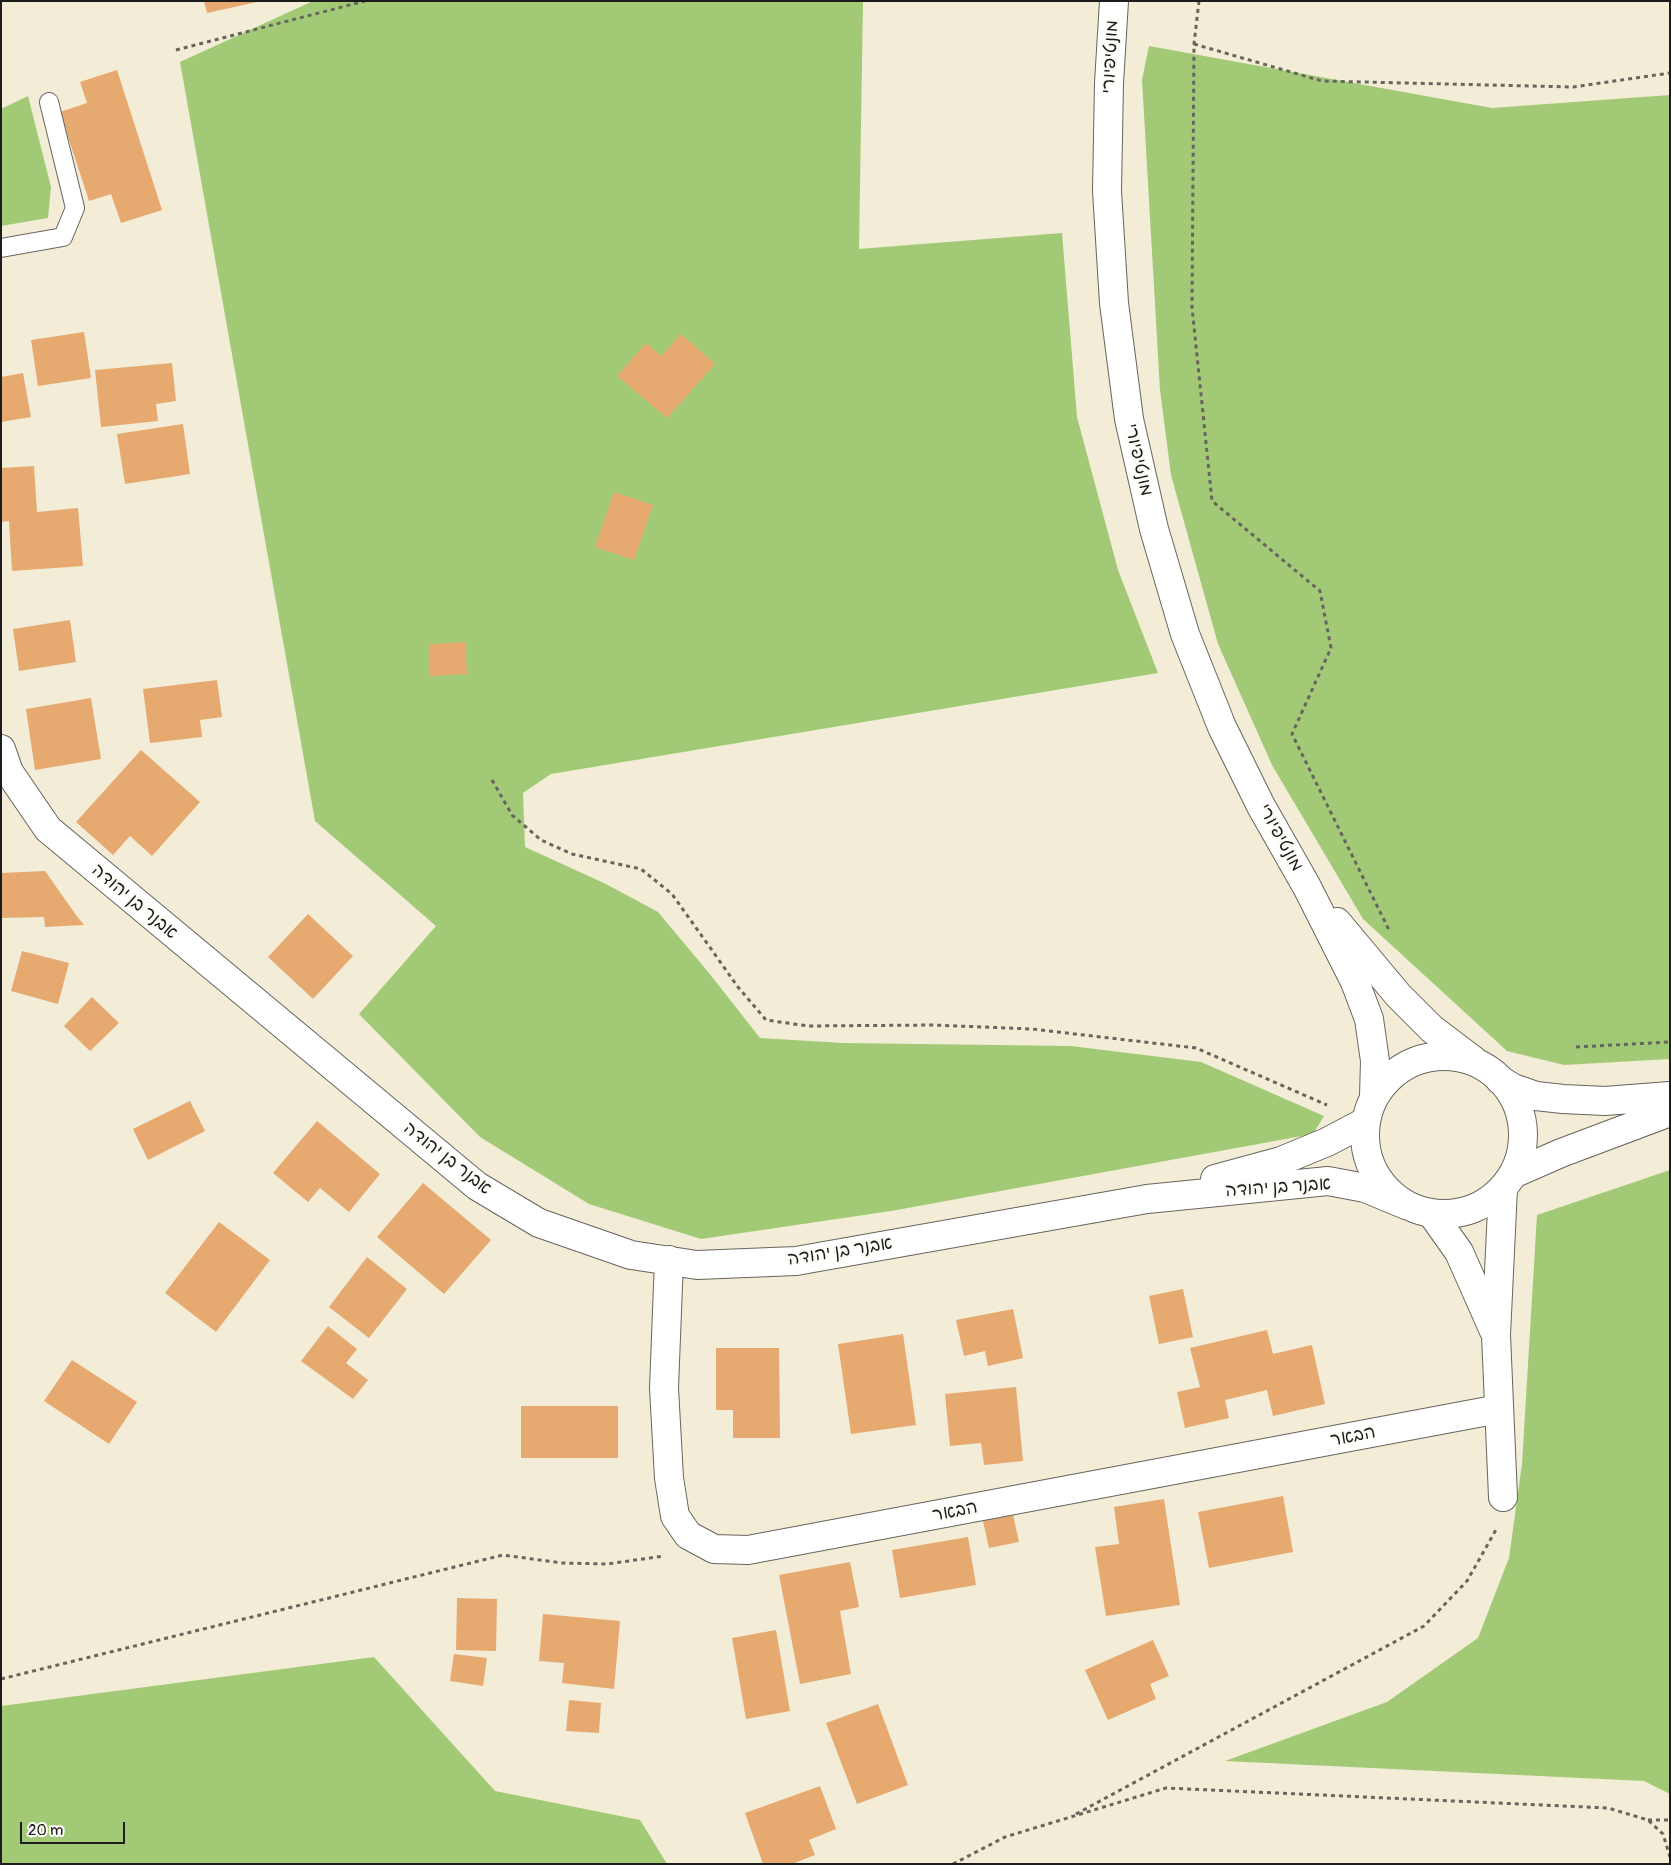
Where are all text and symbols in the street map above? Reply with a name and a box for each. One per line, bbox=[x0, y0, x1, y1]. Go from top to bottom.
street label: מונטיפיורי bbox=[1098, 20, 1124, 94]
street label: מונטיפיורי bbox=[1119, 422, 1157, 498]
street label: מונטיפיורי bbox=[1253, 801, 1307, 875]
street label: אבנר בן יהודה bbox=[87, 860, 181, 944]
street label: אבנר בן יהודה bbox=[399, 1118, 495, 1200]
street label: אבנר בן יהודה bbox=[1225, 1174, 1331, 1202]
street label: אבנר בן יהודה bbox=[786, 1233, 894, 1271]
street label: הבאר bbox=[1329, 1422, 1377, 1452]
street label: הבאר bbox=[931, 1497, 979, 1527]
scale bar bbox=[22, 1812, 128, 1844]
text: 20 m bbox=[28, 1821, 63, 1840]

